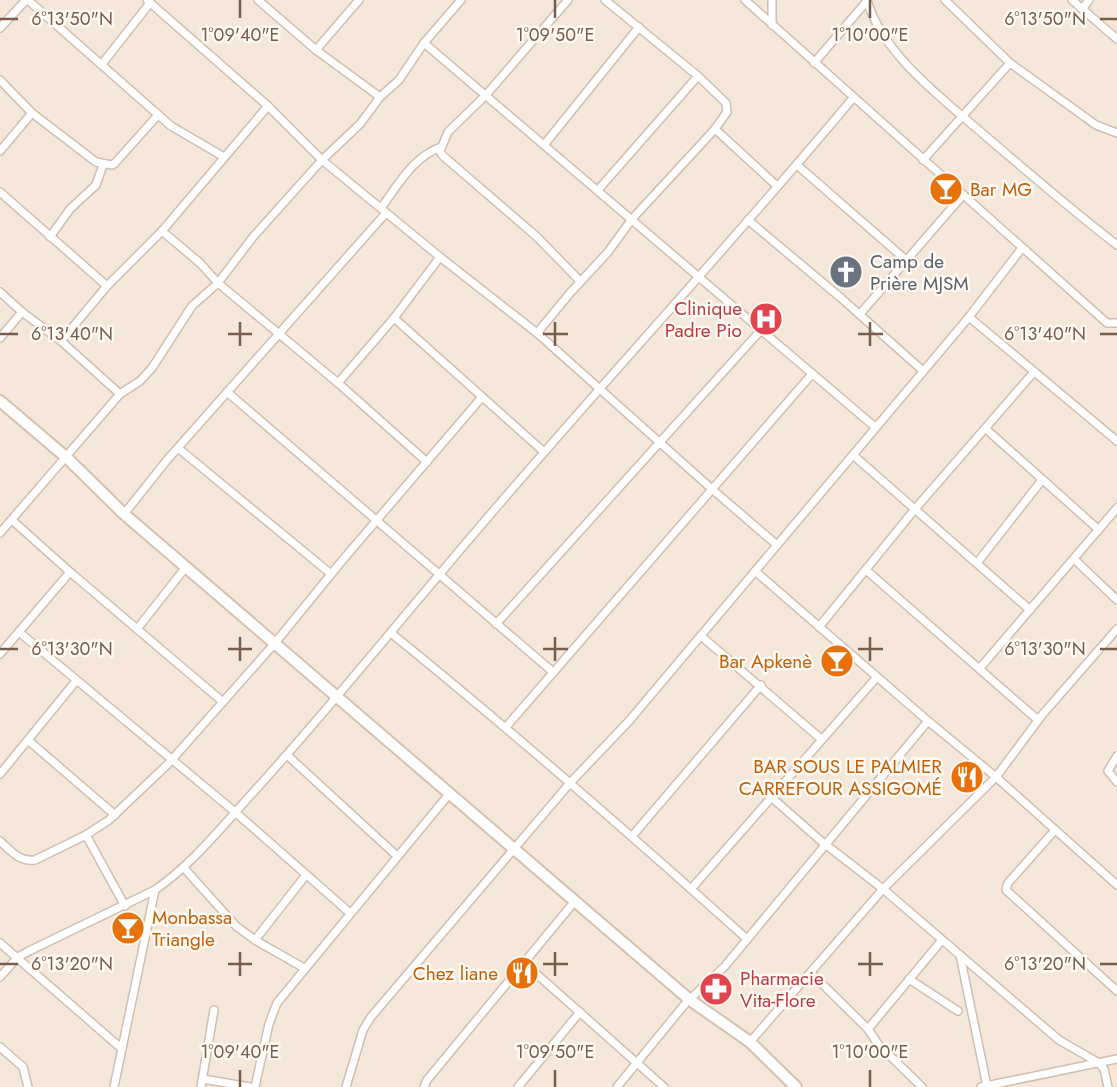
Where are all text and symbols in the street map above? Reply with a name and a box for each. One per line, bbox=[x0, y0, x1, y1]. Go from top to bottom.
text: 6°13'50"N bbox=[31, 6, 113, 32]
text: 6°13'50"N bbox=[1004, 6, 1086, 32]
text: 1°09'40"E bbox=[201, 22, 279, 48]
text: 1°09'50"E bbox=[516, 22, 594, 48]
text: 1°10'00"E bbox=[831, 22, 909, 48]
bar icon: Bar MG bbox=[927, 170, 965, 208]
place label: Bar MG bbox=[970, 176, 1032, 203]
place label: Camp de Prière MJSM bbox=[870, 248, 969, 297]
church icon: Camp de Prière MJSM bbox=[827, 253, 865, 291]
place label: Clinique Padre Pio bbox=[665, 295, 742, 344]
hospital icon: Clinique Padre Pio bbox=[747, 300, 785, 338]
text: 6°13'40"N bbox=[31, 321, 113, 347]
text: 6°13'40"N bbox=[1004, 321, 1086, 347]
text: 6°13'30"N bbox=[31, 636, 113, 662]
text: 6°13'30"N bbox=[1004, 636, 1086, 662]
bar icon: Bar Apkenè bbox=[818, 642, 856, 680]
place label: Bar Apkenè bbox=[719, 648, 812, 675]
place label: BAR SOUS LE PALMIER CARREFOUR ASSIGOMÉ bbox=[739, 753, 942, 802]
restaurant icon: BAR SOUS LE PALMIER CARREFOUR ASSIGOMÉ bbox=[948, 758, 986, 796]
place label: Monbassa Triangle bbox=[152, 904, 232, 953]
bar icon: Monbassa Triangle bbox=[109, 909, 147, 947]
text: 6°13'20"N bbox=[31, 951, 113, 977]
text: 6°13'20"N bbox=[1004, 951, 1086, 977]
restaurant icon: Chez liane bbox=[503, 954, 541, 992]
place label: Chez liane bbox=[413, 960, 498, 987]
place label: Pharmacie Vita-Flore bbox=[740, 965, 824, 1014]
pharmacy icon: Pharmacie Vita-Flore bbox=[697, 970, 735, 1008]
text: 1°09'40"E bbox=[201, 1039, 279, 1065]
text: 1°09'50"E bbox=[516, 1039, 594, 1065]
text: 1°10'00"E bbox=[831, 1039, 909, 1065]

